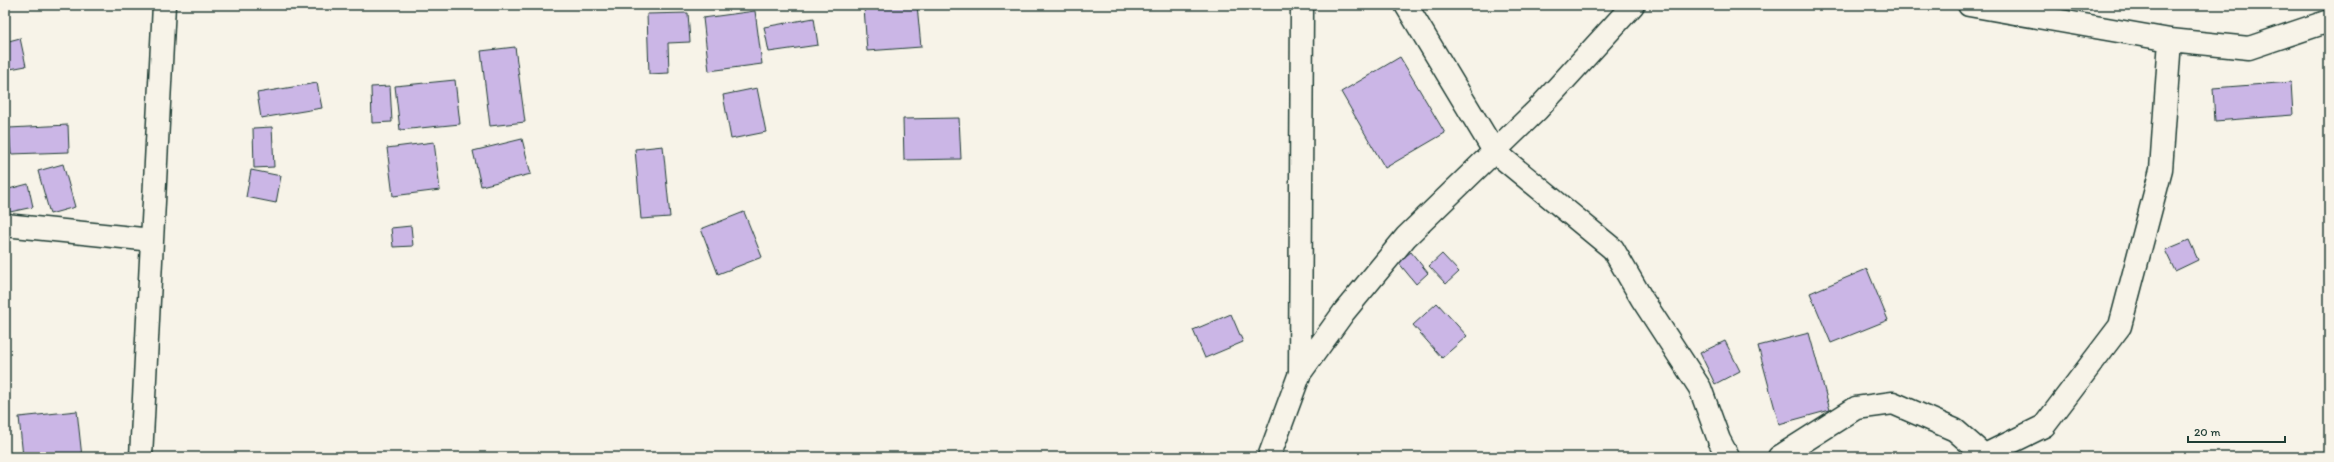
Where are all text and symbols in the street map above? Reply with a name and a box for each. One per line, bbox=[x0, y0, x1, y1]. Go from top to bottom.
scale bar bbox=[2188, 418, 2285, 444]
text: 20 m bbox=[2194, 425, 2221, 439]

